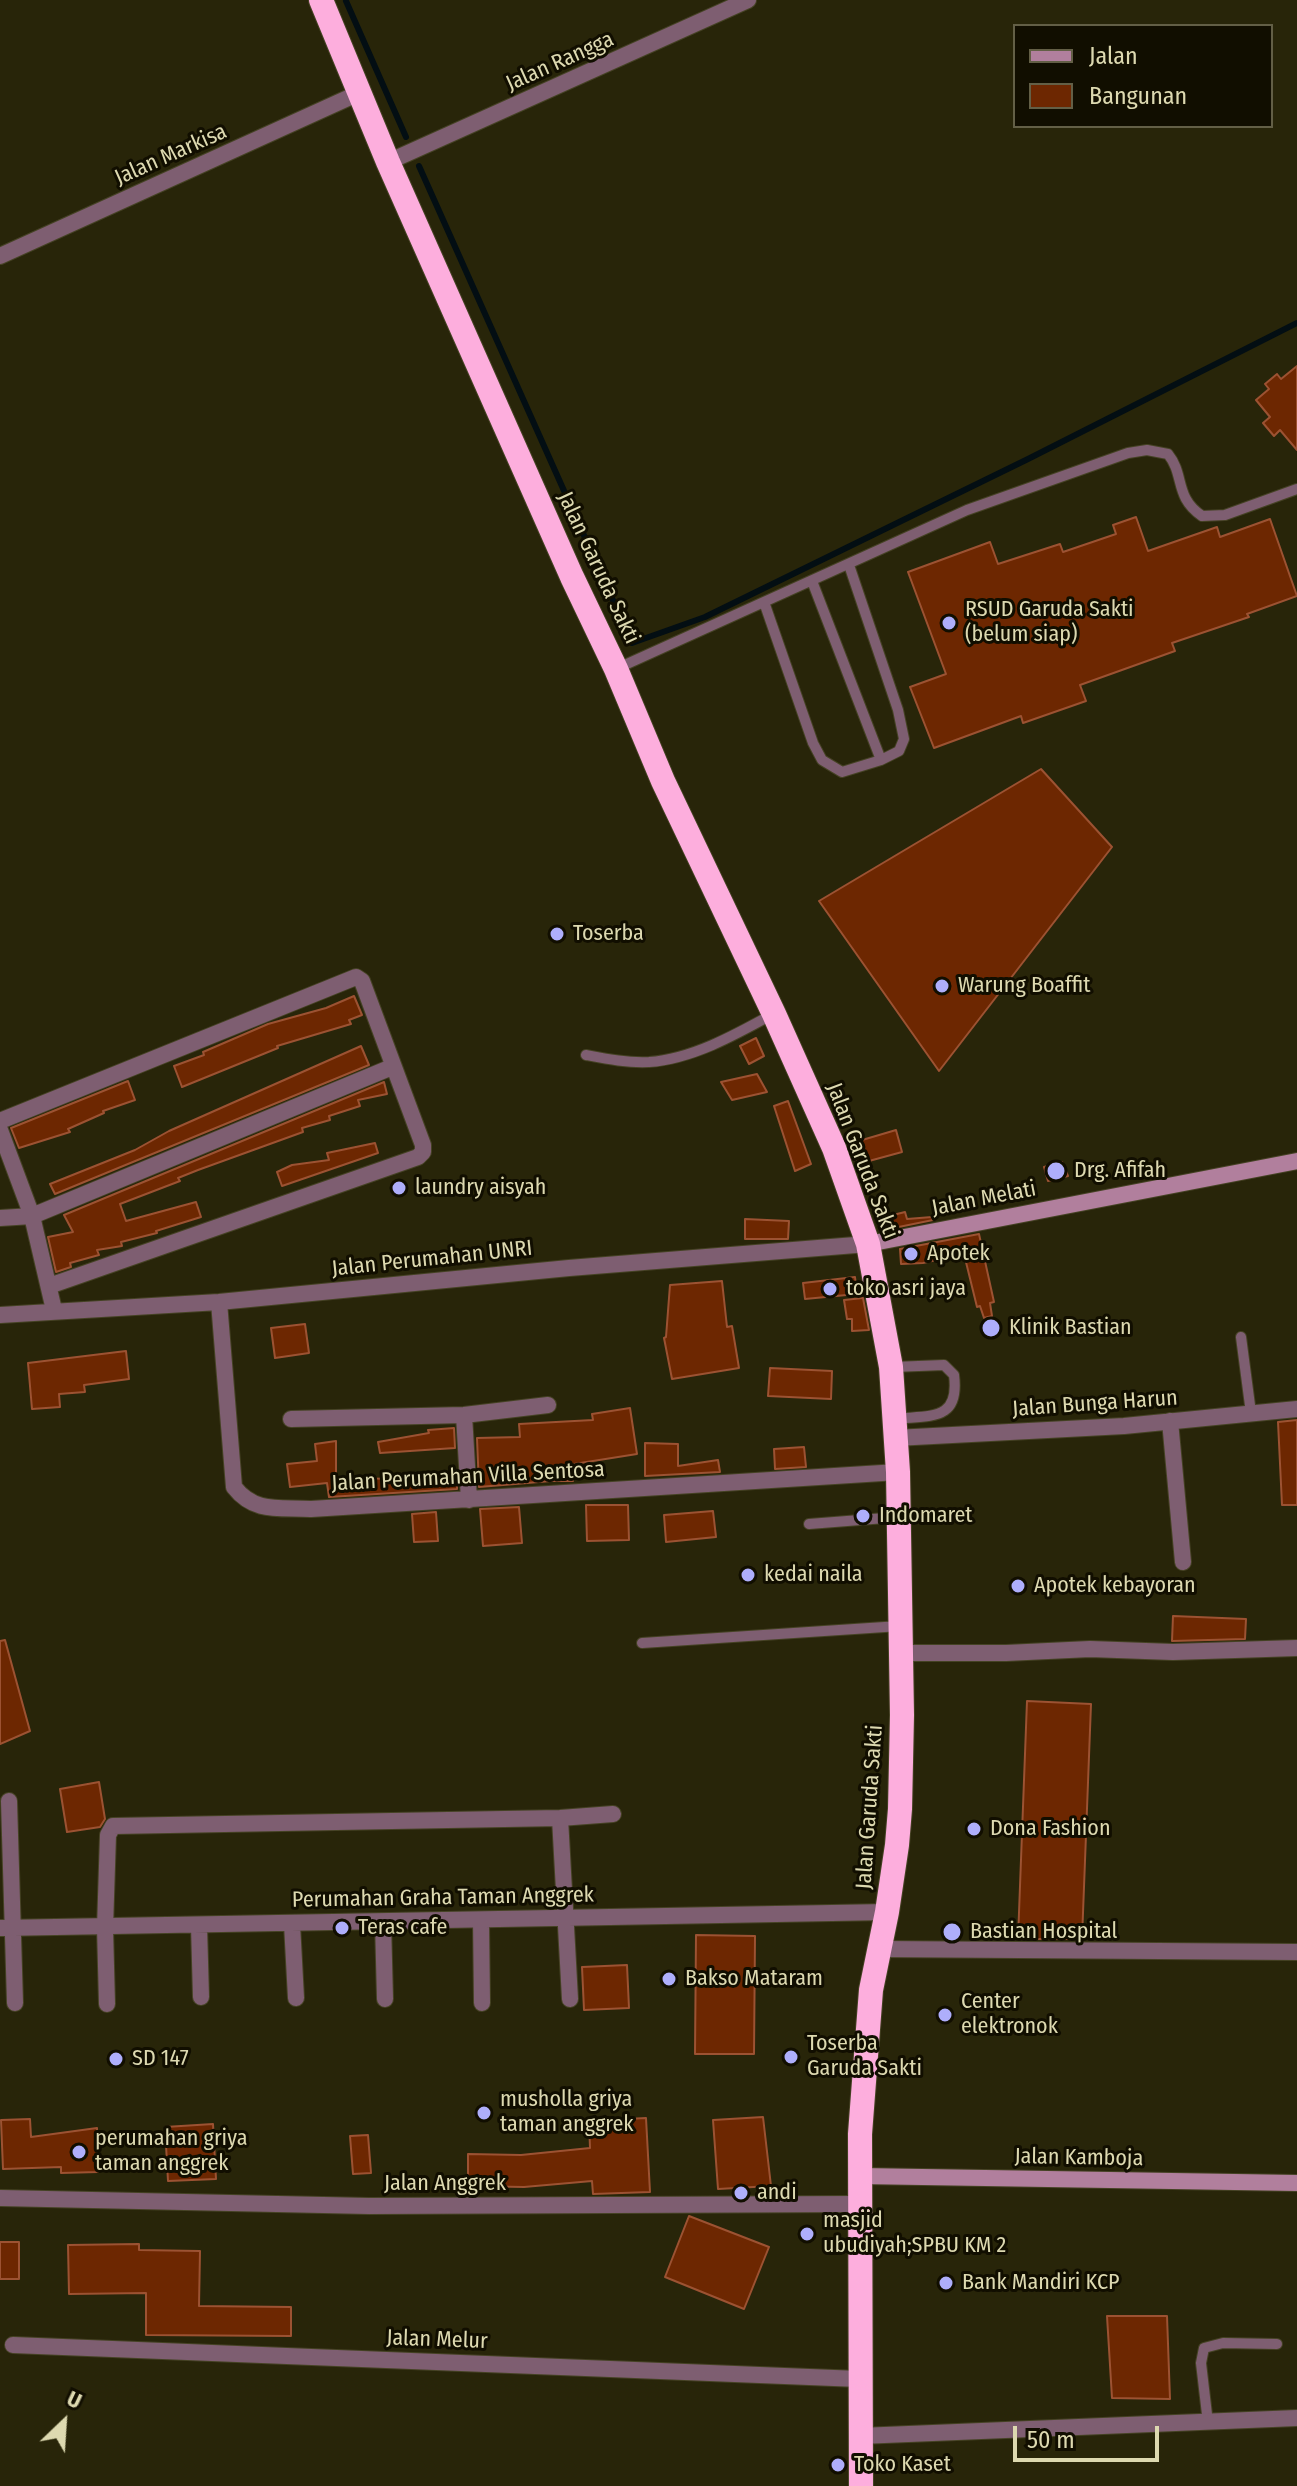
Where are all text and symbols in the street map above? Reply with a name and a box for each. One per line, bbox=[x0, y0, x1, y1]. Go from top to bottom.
legend bbox=[1013, 24, 1273, 128]
street label: Jalan Rangga bbox=[502, 27, 618, 97]
text: Jalan bbox=[1089, 42, 1138, 70]
text: Bangunan bbox=[1089, 82, 1187, 110]
street label: Jalan Markisa bbox=[111, 119, 231, 191]
street label: Jalan Garuda Sakti bbox=[551, 488, 645, 648]
place label: RSUD Garuda Sakti (belum siap) bbox=[965, 597, 1134, 648]
marker: RSUD Garuda Sakti (belum siap) bbox=[940, 614, 958, 632]
place label: Toserba bbox=[573, 921, 644, 947]
marker: Toserba bbox=[548, 925, 566, 943]
place label: Warung Boaffit bbox=[958, 973, 1091, 999]
marker: Warung Boaffit bbox=[933, 977, 951, 995]
street label: Jalan Garuda Sakti bbox=[820, 1079, 904, 1243]
place label: Drg. Afifah bbox=[1074, 1158, 1166, 1184]
marker: Drg. Afifah bbox=[1045, 1160, 1067, 1182]
place label: laundry aisyah bbox=[415, 1175, 546, 1201]
street label: Jalan Melati bbox=[930, 1176, 1038, 1222]
marker: laundry aisyah bbox=[390, 1179, 408, 1197]
street label: Jalan Perumahan UNRI bbox=[330, 1235, 534, 1283]
place label: Apotek bbox=[927, 1241, 990, 1267]
marker: Apotek bbox=[902, 1245, 920, 1263]
place label: toko asri jaya bbox=[846, 1276, 966, 1302]
marker: toko asri jaya bbox=[821, 1280, 839, 1298]
place label: Klinik Bastian bbox=[1009, 1315, 1132, 1341]
marker: Klinik Bastian bbox=[980, 1317, 1002, 1339]
street label: Jalan Bunga Harun bbox=[1011, 1385, 1179, 1423]
street label: Jalan Perumahan Villa Sentosa bbox=[331, 1457, 605, 1497]
place label: Indomaret bbox=[879, 1503, 973, 1529]
marker: Indomaret bbox=[854, 1507, 872, 1525]
place label: kedai naila bbox=[764, 1562, 863, 1588]
marker: kedai naila bbox=[739, 1566, 757, 1584]
place label: Apotek kebayoran bbox=[1034, 1573, 1196, 1599]
marker: Apotek kebayoran bbox=[1009, 1577, 1027, 1595]
street label: Jalan Garuda Sakti bbox=[851, 1724, 889, 1890]
place label: Dona Fashion bbox=[990, 1816, 1111, 1842]
marker: Dona Fashion bbox=[965, 1820, 983, 1838]
street label: Perumahan Graha Taman Anggrek bbox=[292, 1882, 594, 1914]
place label: Teras cafe bbox=[358, 1915, 447, 1941]
marker: Teras cafe bbox=[333, 1919, 351, 1937]
place label: Bastian Hospital bbox=[970, 1919, 1117, 1945]
marker: Bastian Hospital bbox=[941, 1921, 963, 1943]
place label: Bakso Mataram bbox=[685, 1966, 823, 1992]
marker: Bakso Mataram bbox=[660, 1970, 678, 1988]
place label: Center elektronok bbox=[961, 1989, 1058, 2040]
marker: Center elektronok bbox=[936, 2006, 954, 2024]
place label: Toserba Garuda Sakti bbox=[807, 2031, 922, 2082]
place label: SD 147 bbox=[132, 2046, 189, 2072]
marker: Toserba Garuda Sakti bbox=[782, 2048, 800, 2066]
marker: SD 147 bbox=[107, 2050, 125, 2068]
place label: musholla griya taman anggrek bbox=[500, 2087, 634, 2138]
marker: musholla griya taman anggrek bbox=[475, 2104, 493, 2122]
place label: perumahan griya taman anggrek bbox=[95, 2126, 247, 2178]
marker: perumahan griya taman anggrek bbox=[70, 2143, 88, 2161]
street label: Jalan Kamboja bbox=[1014, 2144, 1144, 2172]
street label: Jalan Anggrek bbox=[384, 2171, 506, 2197]
place label: andi bbox=[757, 2180, 797, 2206]
marker: andi bbox=[732, 2184, 750, 2202]
place label: masjid ubudiyah;SPBU KM 2 bbox=[823, 2208, 1006, 2260]
marker: masjid ubudiyah;SPBU KM 2 bbox=[798, 2225, 816, 2243]
place label: Bank Mandiri KCP bbox=[962, 2270, 1120, 2296]
marker: Bank Mandiri KCP bbox=[937, 2274, 955, 2292]
street label: Jalan Melur bbox=[386, 2325, 488, 2355]
north arrow bbox=[24, 2382, 104, 2462]
text: U bbox=[63, 2385, 86, 2415]
scale bar bbox=[1017, 2410, 1163, 2460]
text: 50 m bbox=[1027, 2426, 1075, 2454]
place label: Toko Kaset bbox=[854, 2452, 951, 2478]
marker: Toko Kaset bbox=[829, 2456, 847, 2474]

